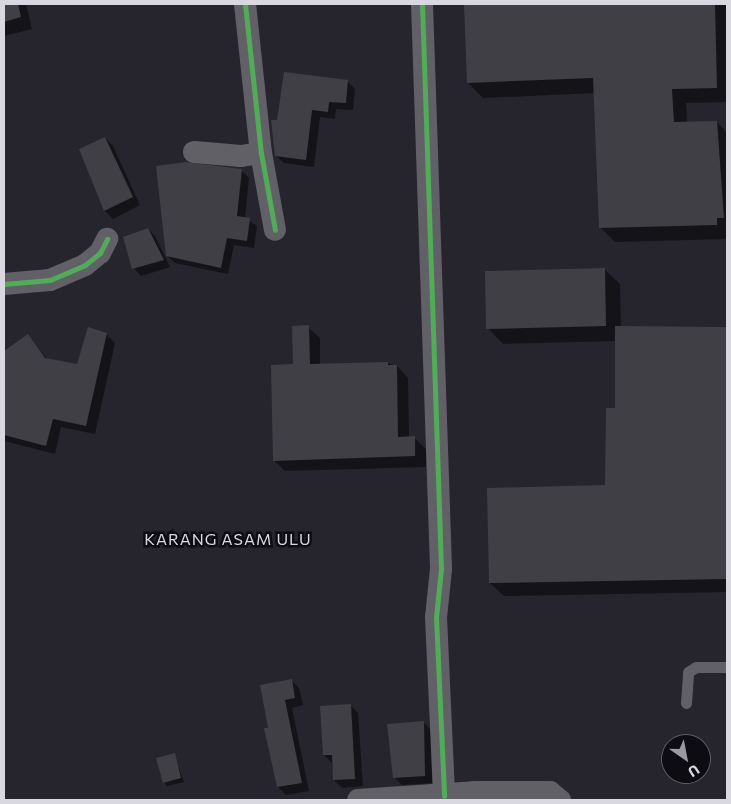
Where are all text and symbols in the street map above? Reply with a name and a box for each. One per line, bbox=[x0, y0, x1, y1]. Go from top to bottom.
district label: KARANG ASAM ULU bbox=[142, 529, 314, 549]
north arrow bbox=[661, 734, 711, 784]
text: U bbox=[685, 761, 703, 781]

